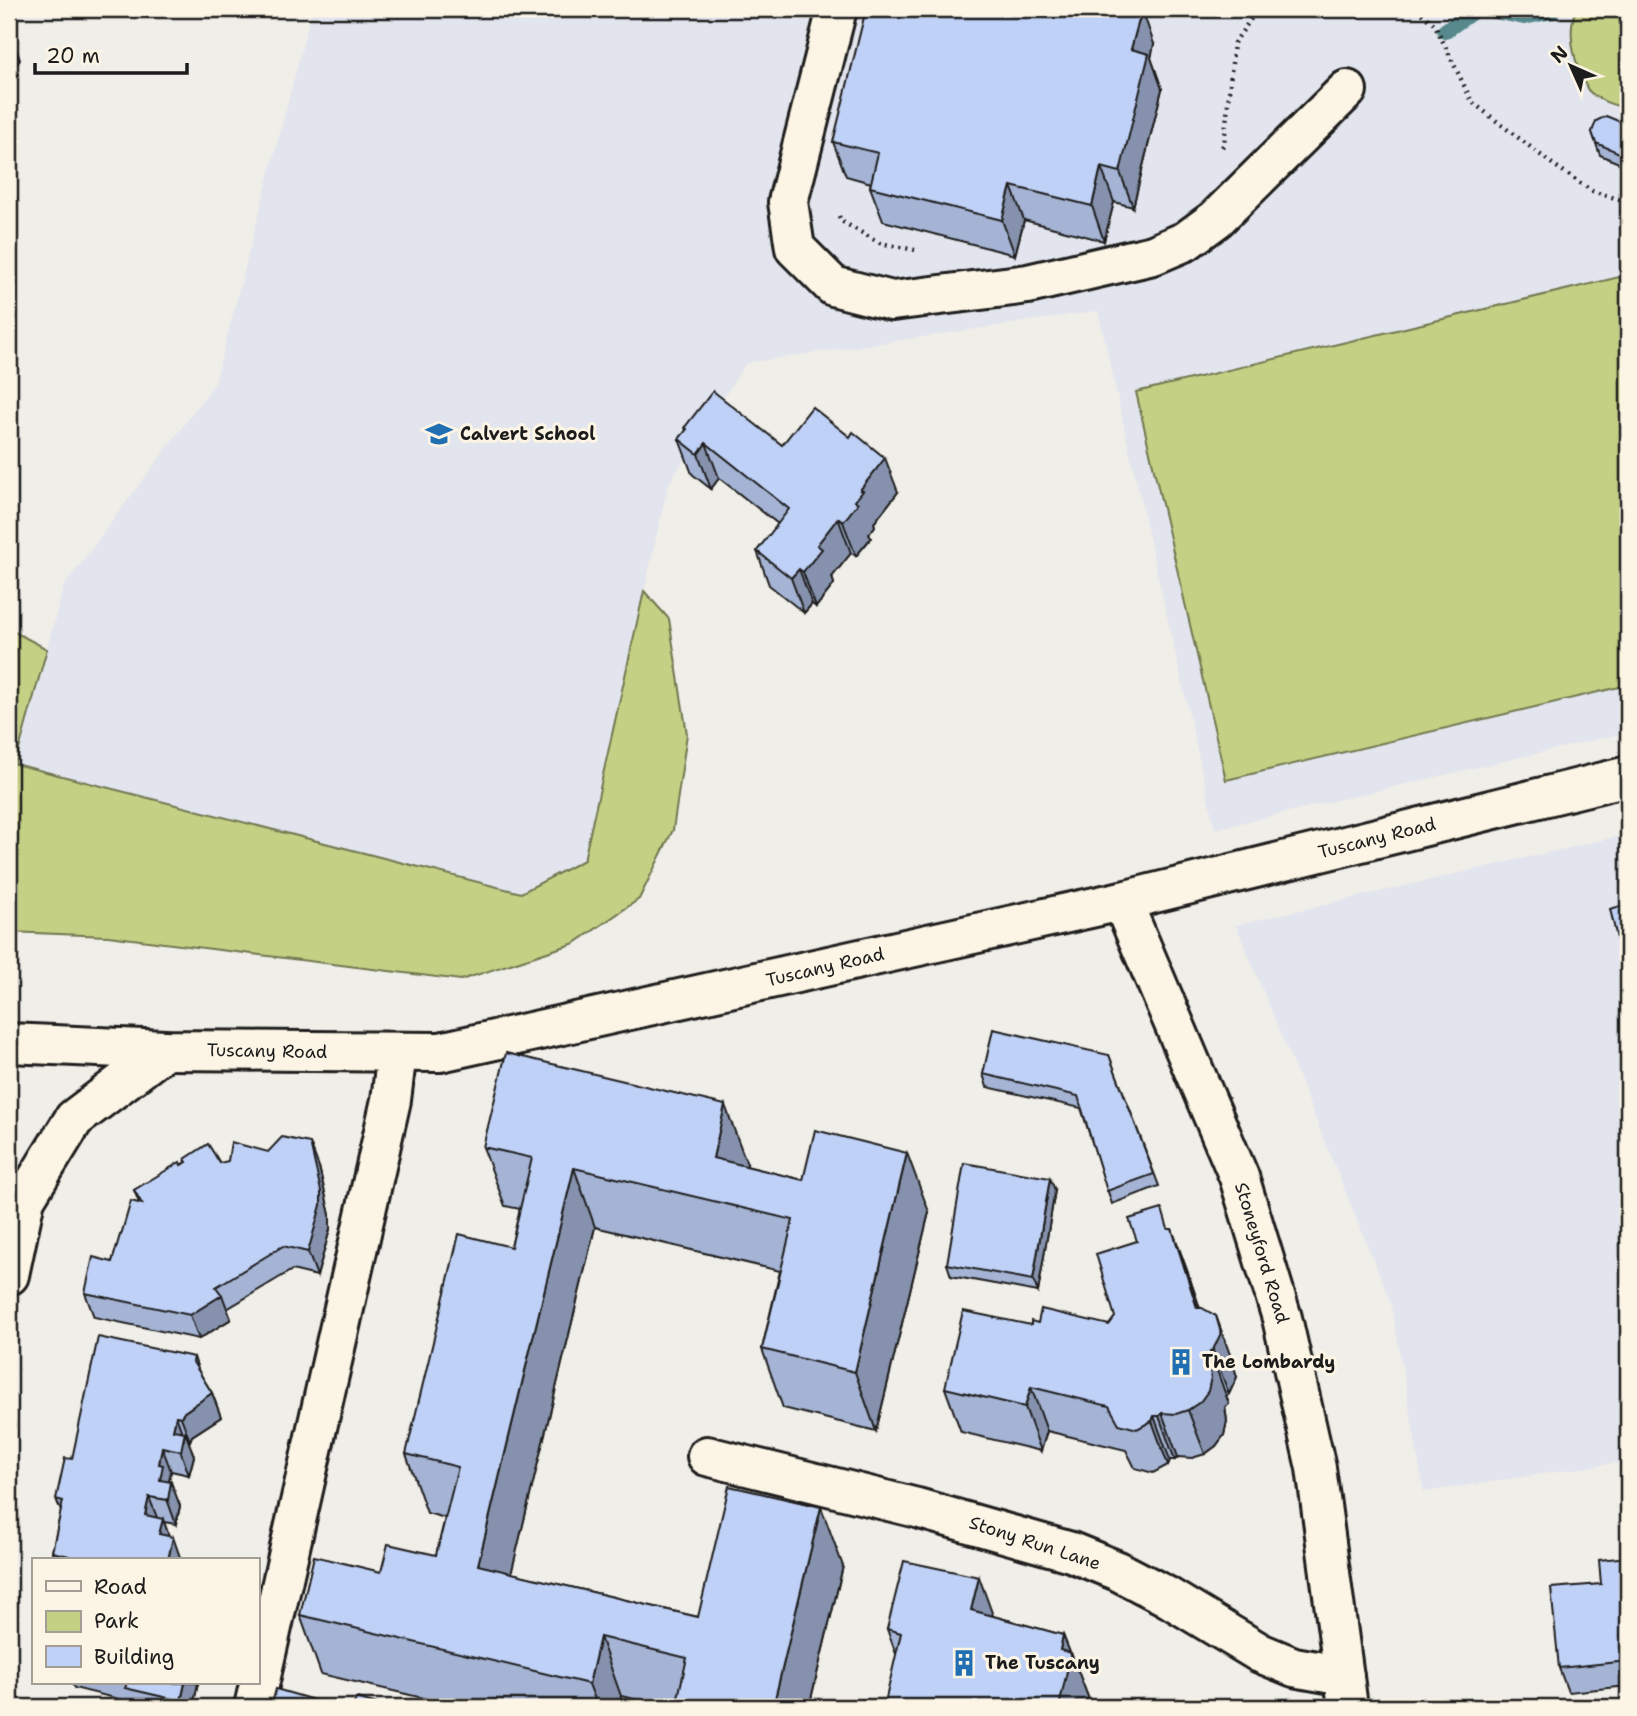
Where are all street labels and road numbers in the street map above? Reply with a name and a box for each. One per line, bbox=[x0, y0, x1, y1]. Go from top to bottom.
street label: Tuscany Road bbox=[1316, 812, 1438, 864]
street label: Tuscany Road bbox=[764, 942, 886, 992]
street label: Tuscany Road bbox=[207, 1038, 327, 1064]
street label: Stoneyford Road bbox=[1229, 1179, 1295, 1327]
street label: Stony Run Lane bbox=[966, 1510, 1104, 1576]

